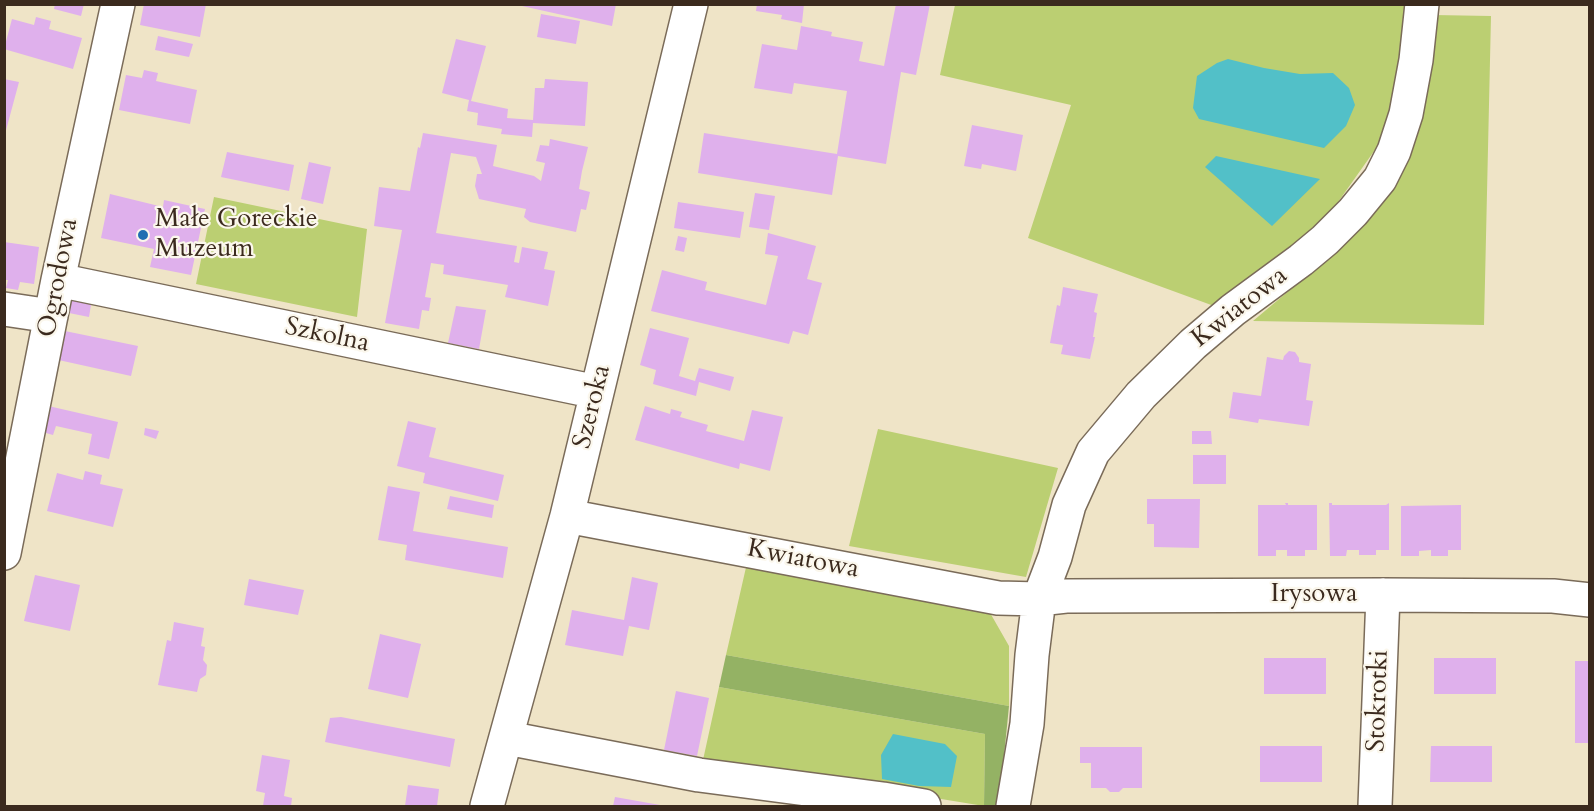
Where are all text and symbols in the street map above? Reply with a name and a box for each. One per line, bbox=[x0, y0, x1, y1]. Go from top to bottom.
place label: Małe Goreckie Muzeum bbox=[155, 204, 318, 266]
street label: Ogrodowa bbox=[32, 216, 86, 340]
marker: Małe Goreckie Muzeum bbox=[136, 228, 150, 242]
street label: Kwiatowa bbox=[1186, 261, 1294, 355]
street label: Szkolna bbox=[282, 312, 372, 360]
street label: Szeroka bbox=[568, 362, 618, 452]
street label: Kwiatowa bbox=[745, 534, 861, 586]
street label: Irysowa bbox=[1271, 579, 1357, 611]
street label: Stokrotki bbox=[1362, 649, 1396, 753]

